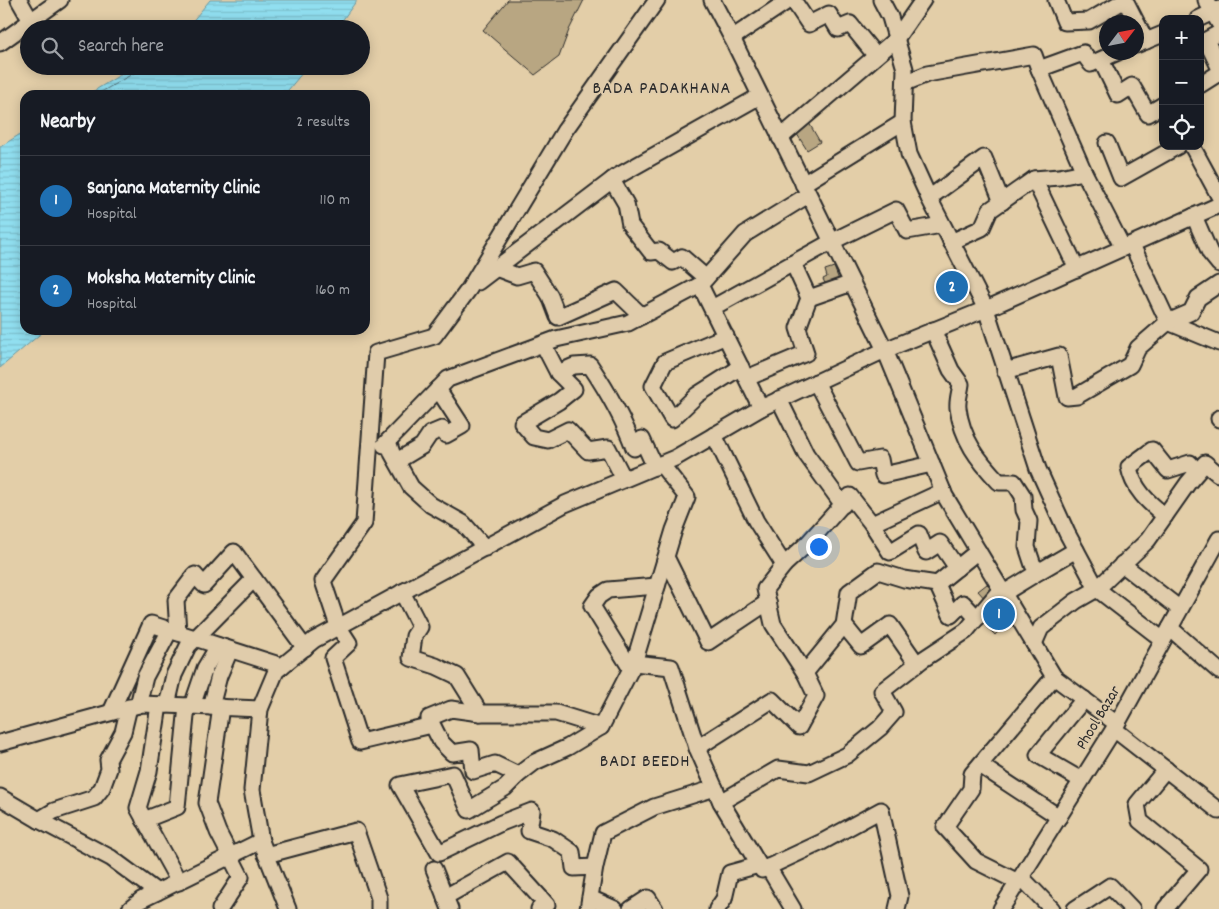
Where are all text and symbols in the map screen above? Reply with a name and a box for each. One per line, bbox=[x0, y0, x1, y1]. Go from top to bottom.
north arrow bbox=[1099, 15, 1144, 60]
map controls bbox=[1159, 15, 1204, 150]
button: + bbox=[1159, 15, 1204, 60]
search box bbox=[20, 20, 370, 75]
icon: search bbox=[38, 34, 66, 62]
text: Search here bbox=[78, 34, 164, 61]
button: − bbox=[1159, 60, 1204, 105]
district label: BADA PADAKHANA bbox=[593, 77, 731, 102]
button: locate bbox=[1159, 105, 1204, 150]
text: Nearby bbox=[40, 108, 95, 138]
text: 2 results bbox=[296, 111, 350, 134]
text: Sanjana Maternity Clinic bbox=[87, 176, 260, 203]
text: 1 bbox=[54, 189, 58, 212]
text: 110 m bbox=[320, 189, 350, 212]
text: Hospital bbox=[87, 203, 137, 226]
text: Moksha Maternity Clinic bbox=[87, 266, 255, 293]
pin: 2 bbox=[936, 268, 968, 306]
text: 2 bbox=[53, 279, 60, 302]
text: 160 m bbox=[315, 279, 350, 302]
text: Hospital bbox=[87, 293, 137, 316]
your location bbox=[806, 534, 832, 560]
pin: 1 bbox=[983, 595, 1015, 633]
street label: Phool Bazar bbox=[1071, 682, 1127, 754]
district label: BADI BEEDH bbox=[600, 750, 690, 775]

